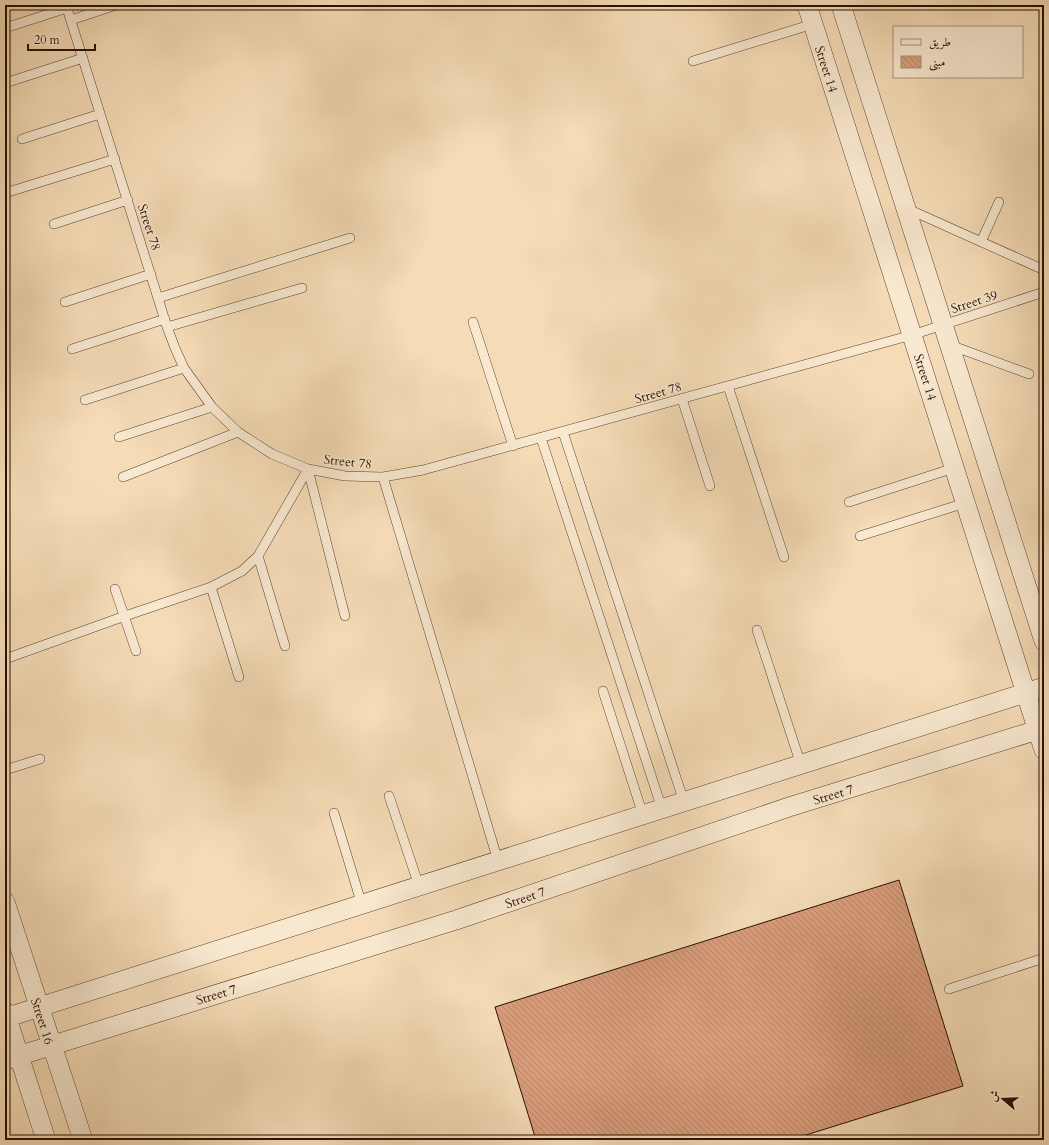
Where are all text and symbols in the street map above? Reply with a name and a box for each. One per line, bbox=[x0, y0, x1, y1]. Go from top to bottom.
scale bar bbox=[28, 26, 95, 52]
legend bbox=[893, 26, 1023, 78]
text: 20 m bbox=[34, 32, 61, 48]
text: طريق bbox=[929, 34, 951, 50]
street label: Street 14 bbox=[810, 44, 842, 95]
text: مبنى bbox=[929, 54, 945, 71]
street label: Street 78 bbox=[133, 202, 165, 253]
street label: Street 39 bbox=[949, 286, 1000, 318]
street label: Street 14 bbox=[909, 352, 941, 403]
street label: Street 78 bbox=[633, 378, 684, 408]
street label: Street 78 bbox=[323, 451, 373, 473]
street label: Street 7 bbox=[811, 780, 856, 810]
street label: Street 7 bbox=[503, 883, 548, 913]
street label: Street 7 bbox=[194, 980, 239, 1010]
street label: Street 16 bbox=[26, 996, 58, 1047]
north arrow bbox=[983, 1079, 1023, 1119]
text: ش bbox=[985, 1088, 1003, 1104]

